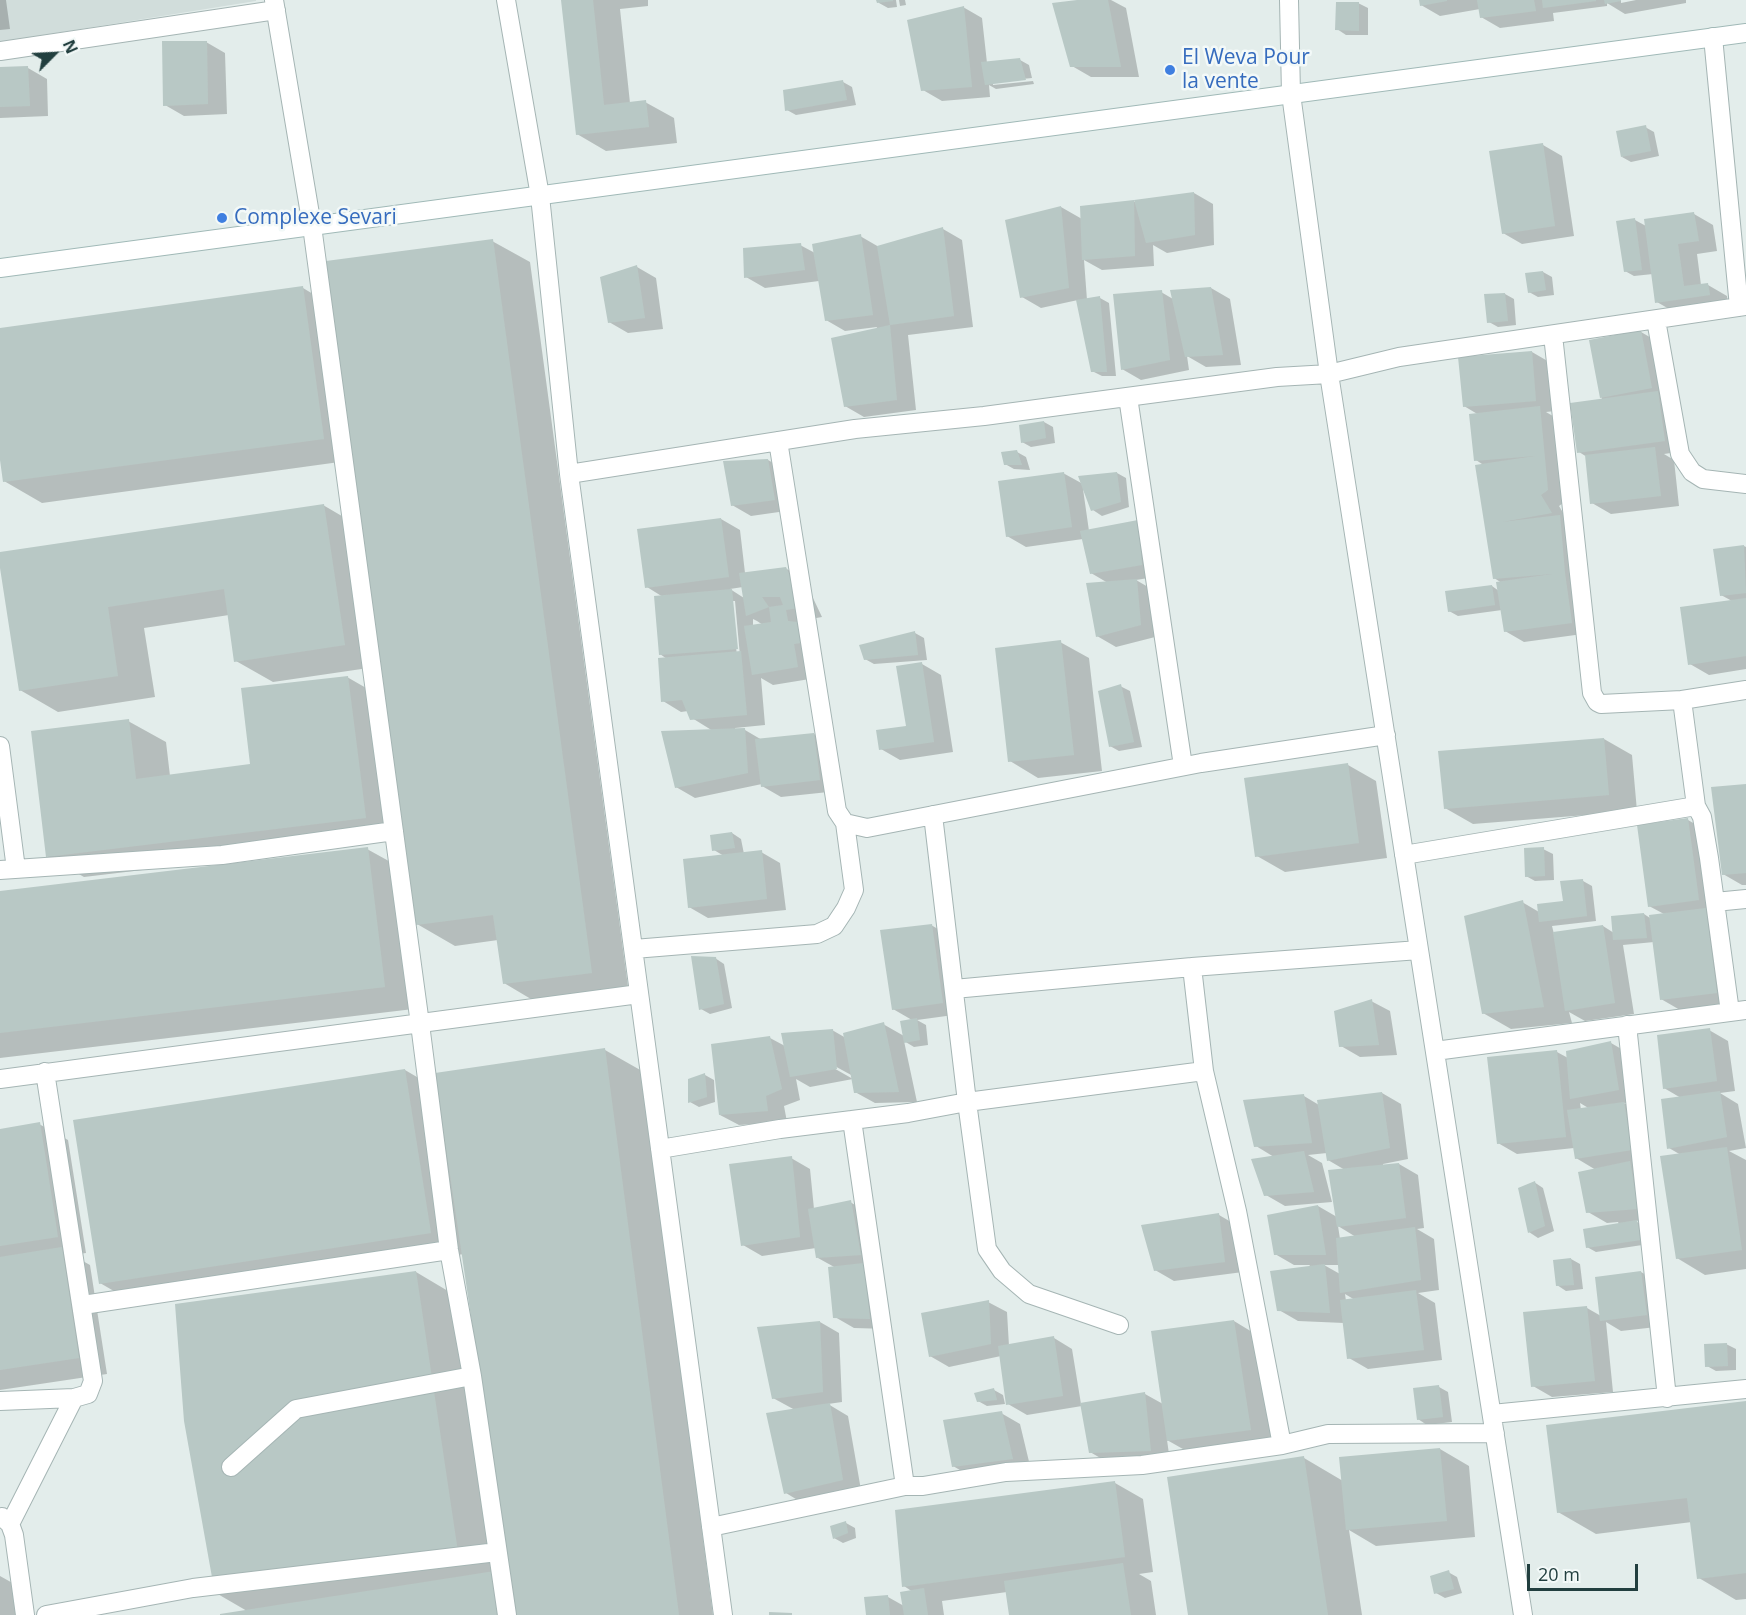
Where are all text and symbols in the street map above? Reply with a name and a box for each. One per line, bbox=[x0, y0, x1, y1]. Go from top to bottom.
north arrow bbox=[24, 24, 84, 84]
text: N bbox=[58, 36, 83, 57]
place label: El Weva Pour la vente bbox=[1182, 45, 1310, 95]
marker: El Weva Pour la vente bbox=[1163, 63, 1177, 77]
place label: Complexe Sevari bbox=[234, 205, 397, 231]
marker: Complexe Sevari bbox=[215, 211, 229, 225]
scale bar bbox=[1530, 1552, 1641, 1590]
text: 20 m bbox=[1538, 1562, 1580, 1586]

